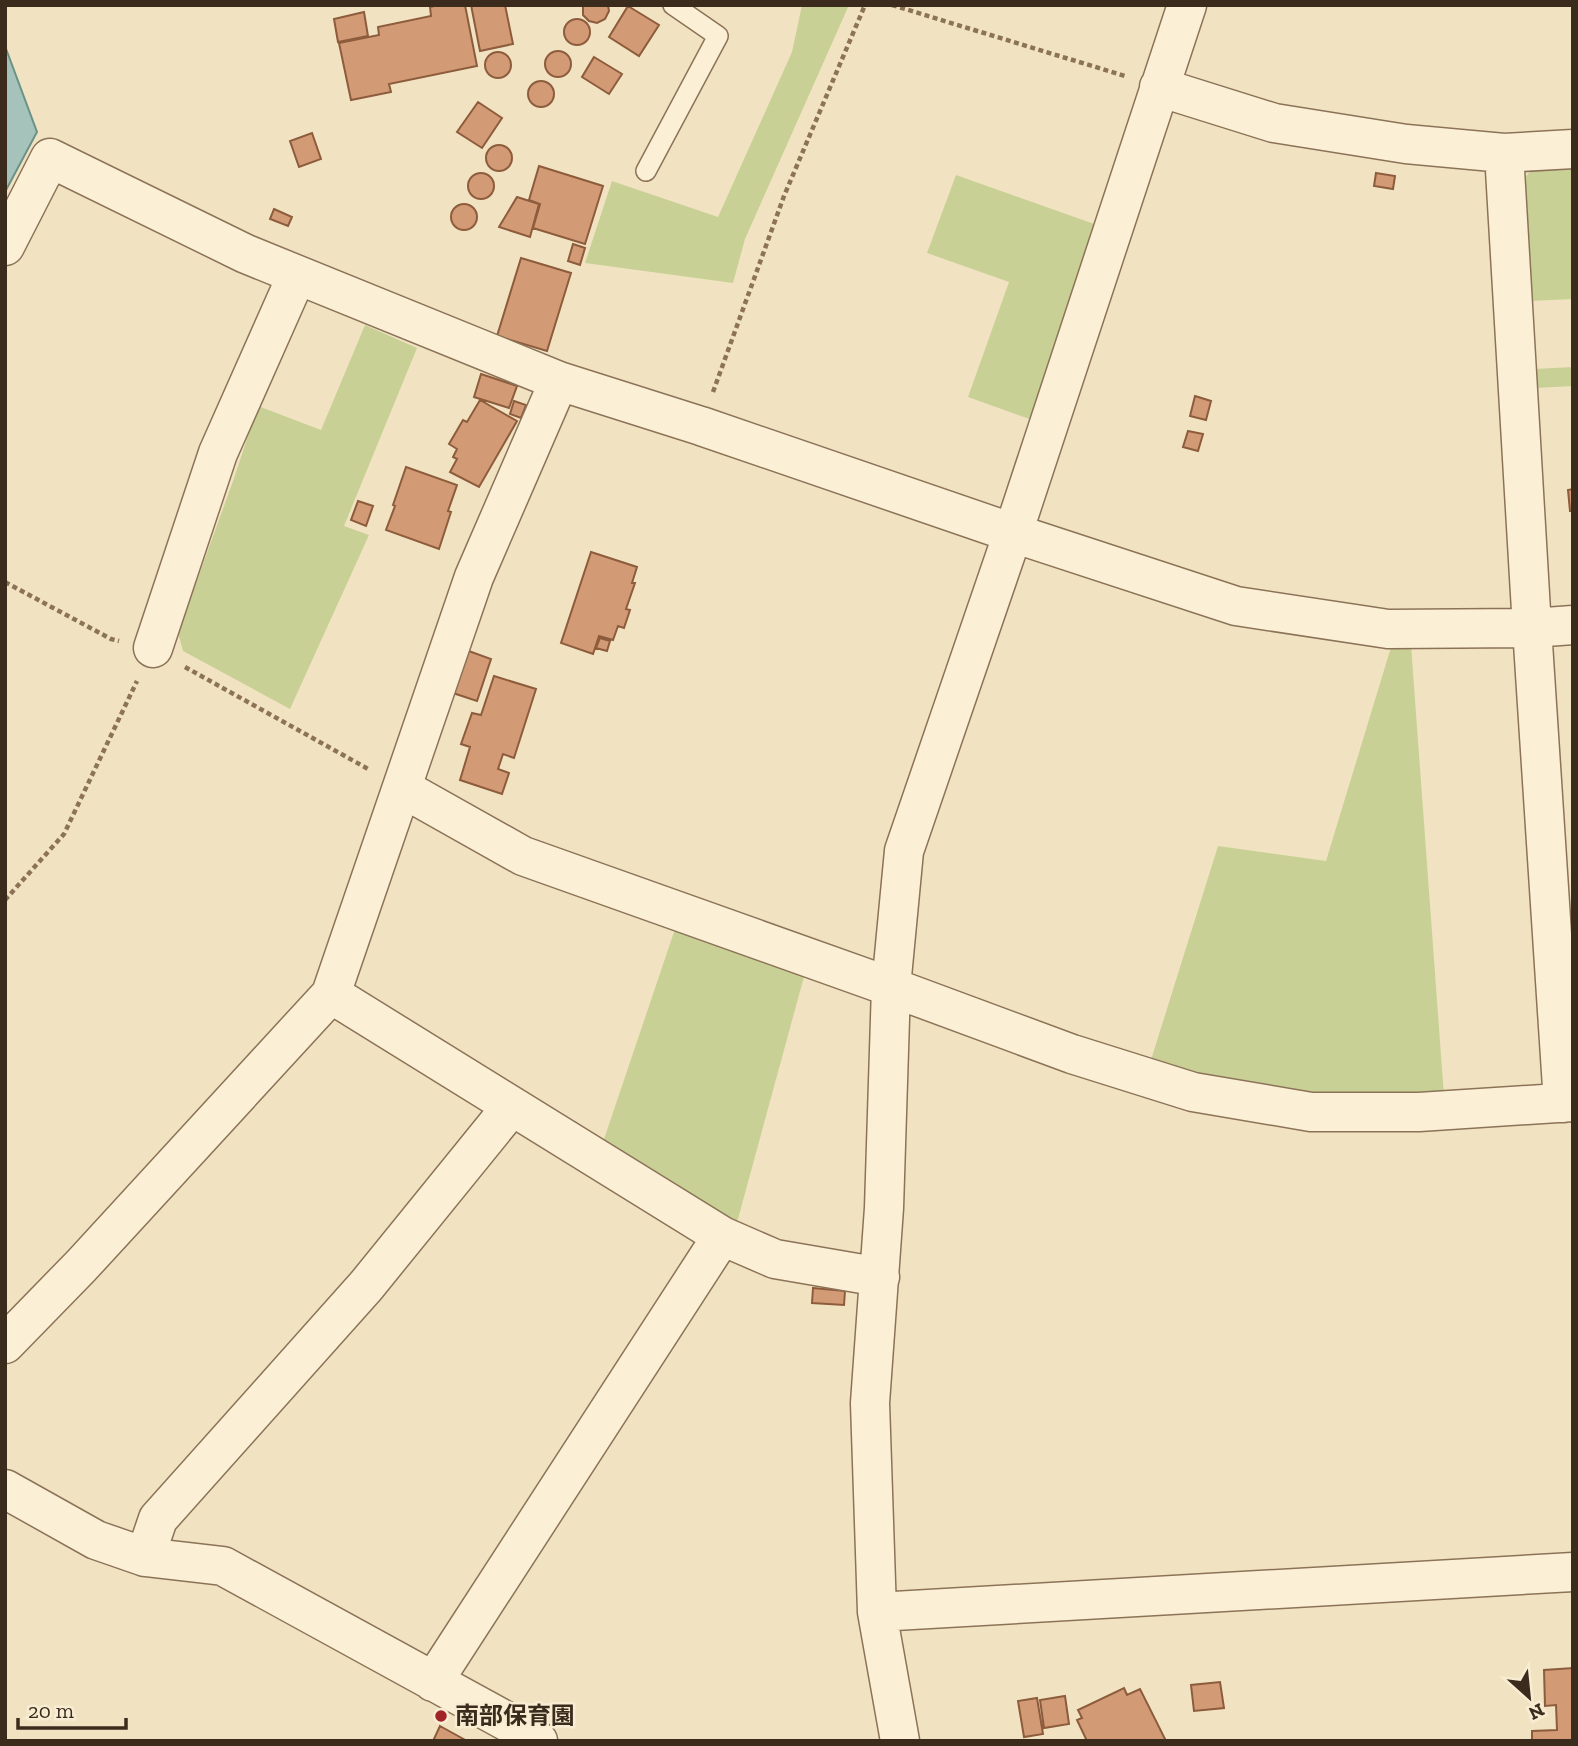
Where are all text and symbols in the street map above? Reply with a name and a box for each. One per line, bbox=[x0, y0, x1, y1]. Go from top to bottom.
north arrow bbox=[1494, 1662, 1564, 1732]
scale bar bbox=[18, 1686, 126, 1730]
text: 20 m bbox=[28, 1698, 74, 1723]
text: N bbox=[1525, 1698, 1548, 1725]
place label: 南部保育園 bbox=[455, 1701, 575, 1730]
marker: 南部保育園 bbox=[433, 1708, 449, 1724]

